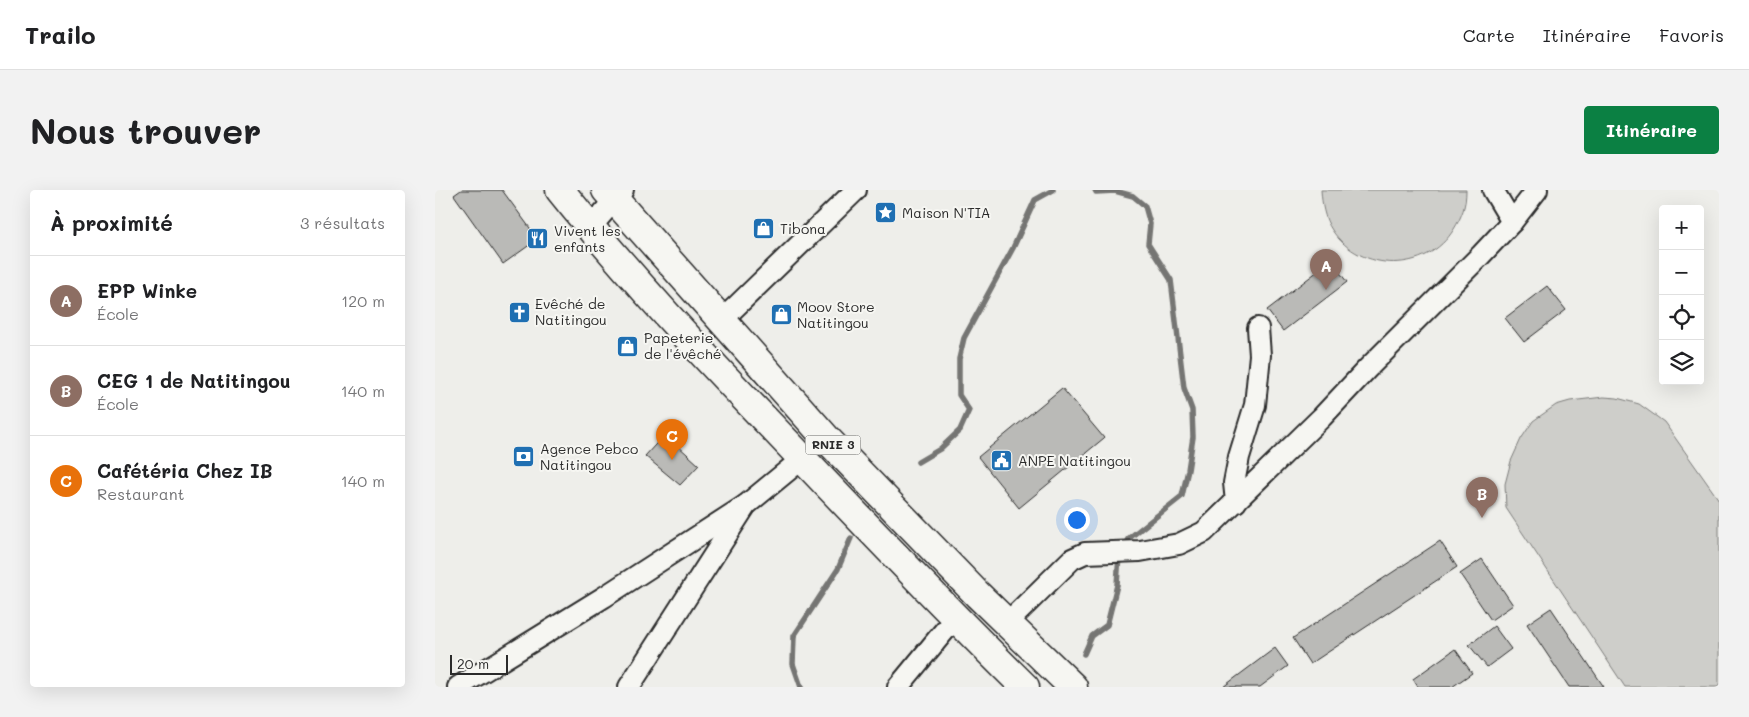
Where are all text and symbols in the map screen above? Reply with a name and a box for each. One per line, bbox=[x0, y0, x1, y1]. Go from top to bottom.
text: Trailo bbox=[25, 19, 96, 50]
text: Carte bbox=[1463, 23, 1515, 47]
text: Itinéraire bbox=[1543, 23, 1631, 47]
text: Favoris bbox=[1659, 23, 1724, 47]
button: Itinéraire bbox=[1584, 106, 1719, 154]
text: Nous trouver bbox=[30, 107, 261, 153]
place icon: Maison N'TIA bbox=[874, 201, 898, 225]
place label: Maison N'TIA bbox=[902, 203, 991, 222]
map controls bbox=[1659, 205, 1704, 385]
button: + bbox=[1659, 205, 1704, 250]
text: À proximité bbox=[50, 209, 173, 236]
text: 3 résultats bbox=[300, 212, 385, 233]
shop icon: Tibona bbox=[752, 217, 776, 241]
place label: Tibona bbox=[780, 219, 826, 238]
place label: Vivent les enfants bbox=[554, 221, 621, 256]
restaurant icon: Vivent les enfants bbox=[526, 227, 550, 251]
pin: A bbox=[1310, 249, 1342, 290]
button: − bbox=[1659, 250, 1704, 295]
text: EPP Winke bbox=[97, 278, 197, 303]
text: A bbox=[60, 290, 72, 311]
text: 120 m bbox=[341, 290, 385, 311]
place label: Evêché de Natitingou bbox=[535, 294, 607, 329]
button: locate bbox=[1659, 295, 1704, 340]
place label: Moov Store Natitingou bbox=[797, 297, 875, 332]
church icon: Evêché de Natitingou bbox=[507, 300, 531, 324]
text: École bbox=[97, 303, 139, 324]
shop icon: Moov Store Natitingou bbox=[769, 303, 793, 327]
place label: Papeterie de l'évêché bbox=[644, 328, 721, 363]
shop icon: Papeterie de l'évêché bbox=[616, 334, 640, 358]
button: layers bbox=[1659, 340, 1704, 385]
text: CEG 1 de Natitingou bbox=[97, 368, 291, 393]
text: B bbox=[61, 380, 71, 401]
text: 140 m bbox=[341, 380, 385, 401]
text: École bbox=[97, 393, 139, 414]
pin: C bbox=[656, 419, 688, 460]
road number: RNIE 3 bbox=[805, 436, 861, 454]
place label: Agence Pebco Natitingou bbox=[540, 439, 638, 474]
bank icon: Agence Pebco Natitingou bbox=[512, 445, 536, 469]
public building icon: ANPE Natitingou bbox=[990, 449, 1014, 473]
place label: ANPE Natitingou bbox=[1018, 451, 1131, 470]
text: Cafétéria Chez IB bbox=[97, 458, 273, 483]
text: C bbox=[60, 470, 72, 491]
text: 140 m bbox=[341, 470, 385, 491]
pin: B bbox=[1466, 477, 1498, 518]
text: Restaurant bbox=[97, 483, 185, 504]
your location bbox=[1064, 507, 1090, 533]
scale bar bbox=[450, 652, 507, 675]
text: 20 m bbox=[457, 654, 489, 673]

